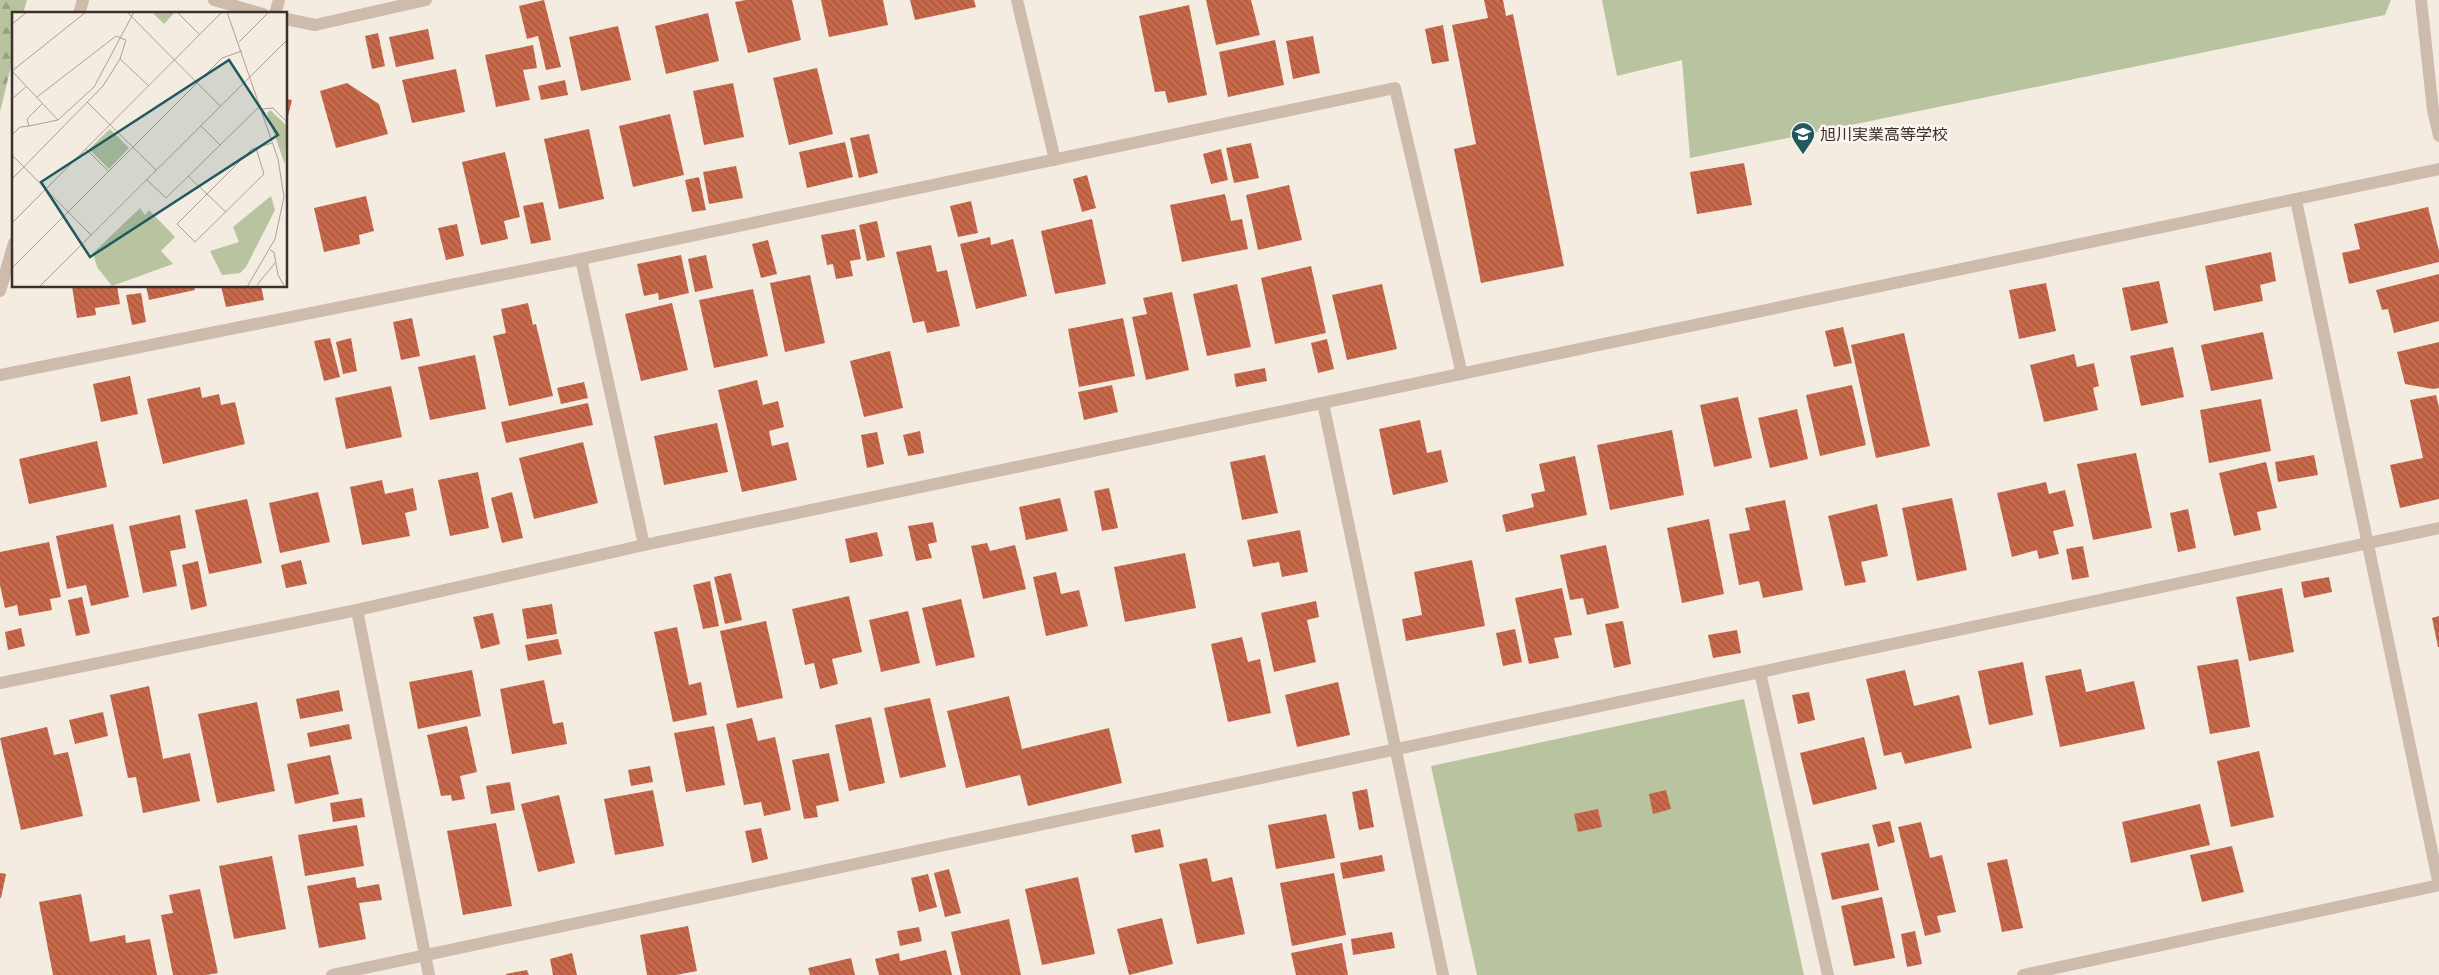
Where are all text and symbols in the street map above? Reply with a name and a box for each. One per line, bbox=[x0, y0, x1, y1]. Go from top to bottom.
inset map bbox=[12, 12, 288, 288]
school or university icon: 旭川実業高等学校 bbox=[1790, 121, 1816, 155]
place label: 旭川実業高等学校 bbox=[1820, 124, 1948, 144]

